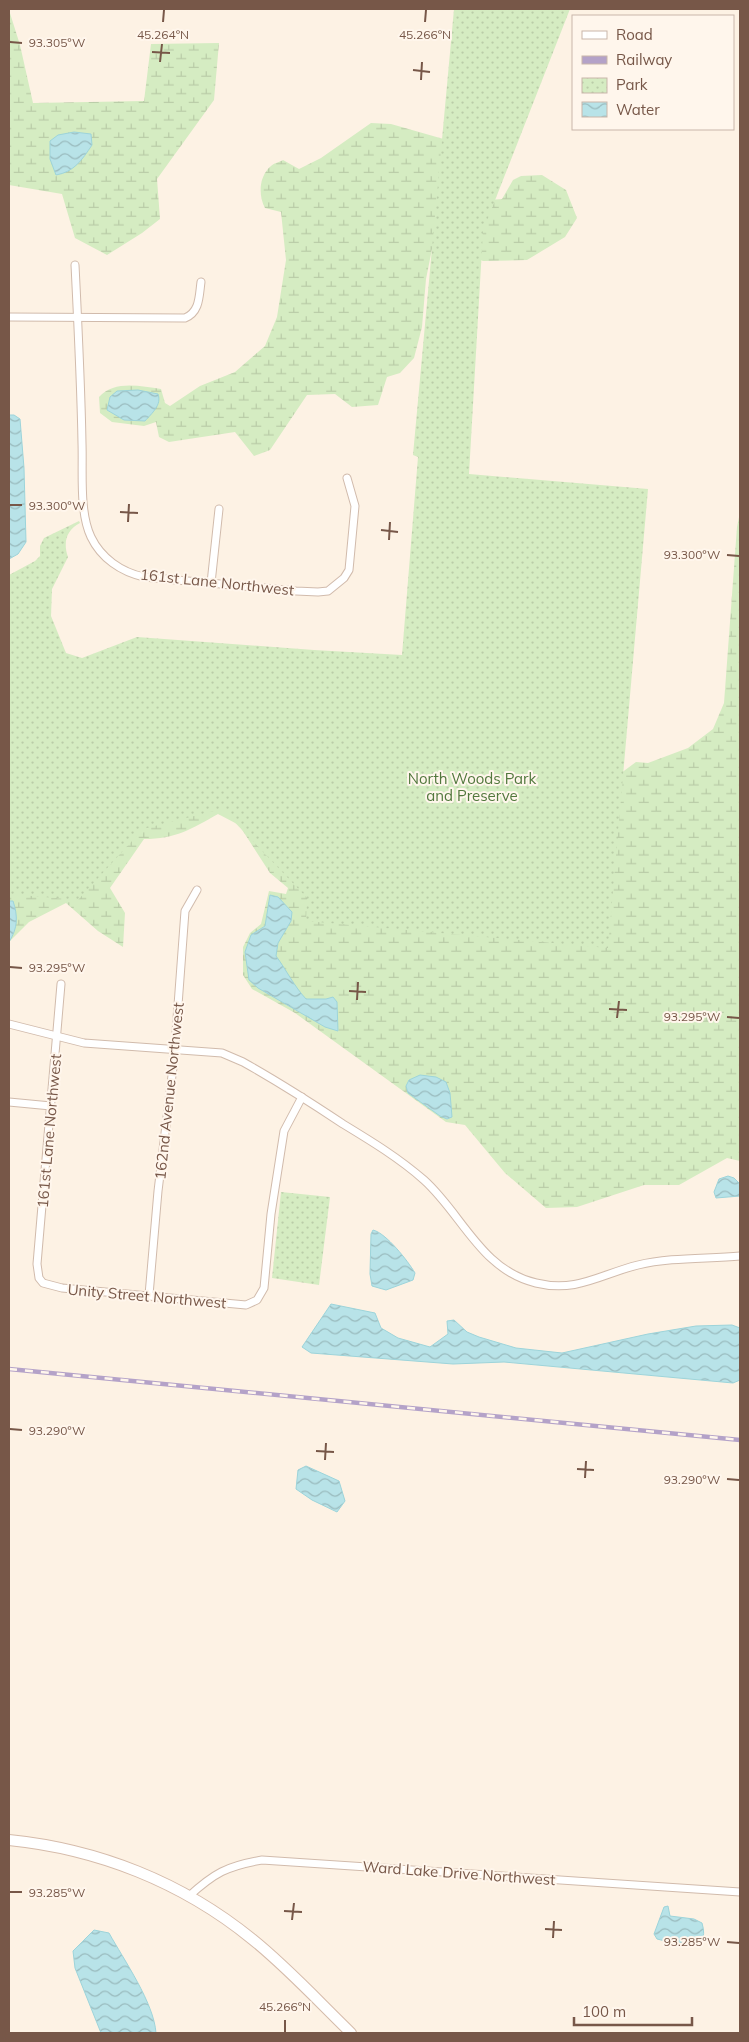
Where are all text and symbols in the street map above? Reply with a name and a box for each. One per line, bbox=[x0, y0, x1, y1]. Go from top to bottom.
legend bbox=[572, 15, 734, 130]
text: Road bbox=[616, 25, 653, 44]
text: 45.264°N bbox=[137, 27, 189, 42]
text: 45.266°N bbox=[399, 27, 451, 42]
text: 93.305°W bbox=[29, 35, 85, 50]
text: Railway bbox=[616, 50, 672, 69]
text: Park bbox=[616, 75, 648, 94]
text: Water bbox=[616, 100, 660, 119]
text: 93.300°W bbox=[29, 498, 85, 513]
text: 93.300°W bbox=[664, 547, 720, 562]
street label: 161st Lane Northwest bbox=[139, 564, 295, 600]
park label: North Woods Park and Preserve bbox=[408, 769, 536, 805]
text: 93.295°W bbox=[29, 960, 85, 975]
street label: 162nd Avenue Northwest bbox=[150, 1001, 188, 1181]
text: 93.295°W bbox=[664, 1009, 720, 1024]
street label: 161st Lane Northwest bbox=[33, 1053, 65, 1209]
street label: Unity Street Northwest bbox=[67, 1280, 227, 1312]
text: 93.290°W bbox=[29, 1423, 85, 1438]
text: 93.290°W bbox=[664, 1472, 720, 1487]
street label: Ward Lake Drive Northwest bbox=[362, 1857, 556, 1889]
text: 93.285°W bbox=[29, 1885, 85, 1900]
text: 93.285°W bbox=[664, 1934, 720, 1949]
scale bar bbox=[574, 1994, 692, 2026]
text: 45.266°N bbox=[259, 1999, 311, 2014]
text: 100 m bbox=[582, 2002, 626, 2021]

